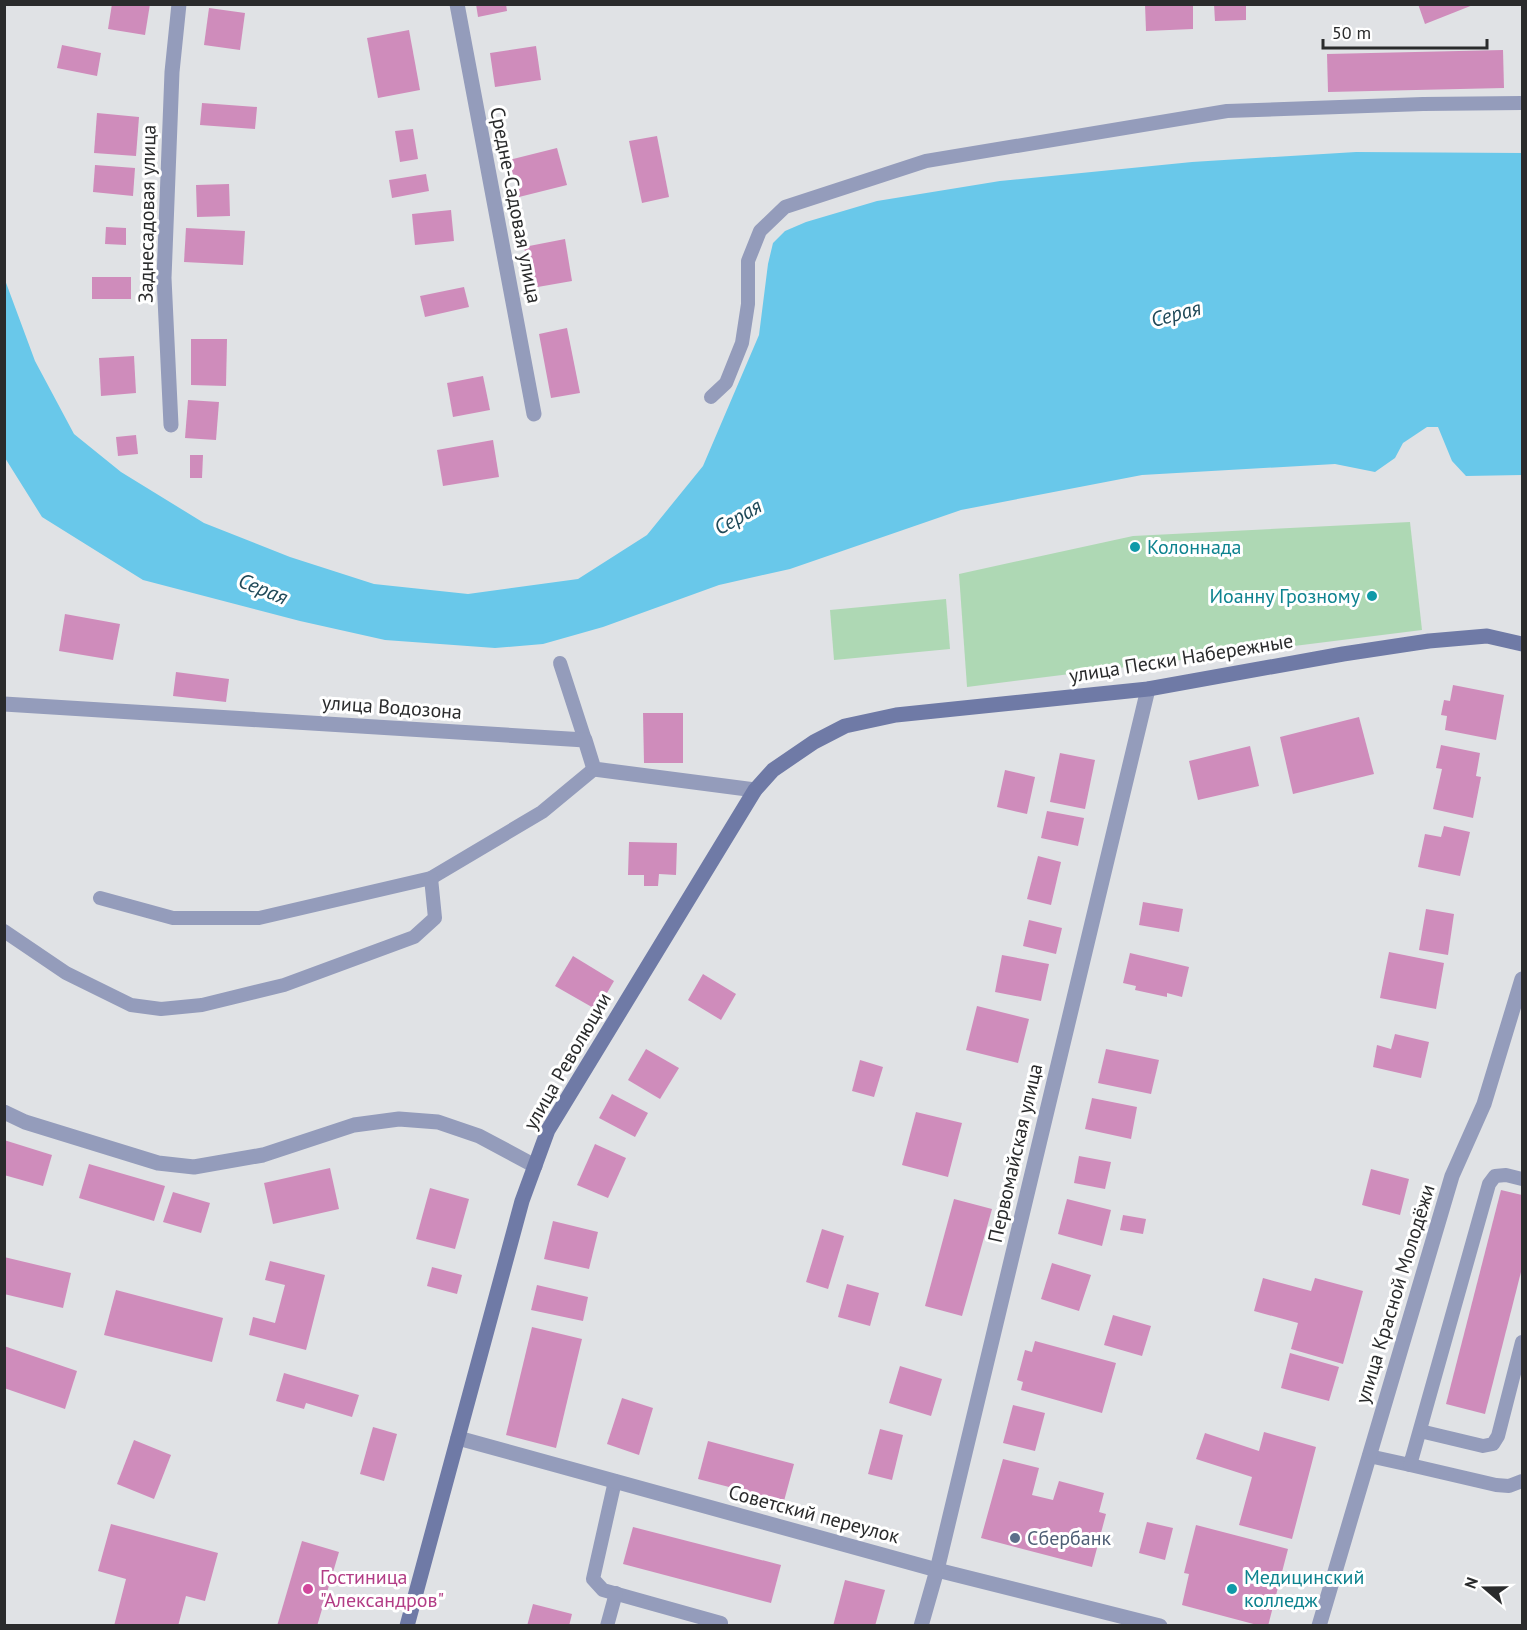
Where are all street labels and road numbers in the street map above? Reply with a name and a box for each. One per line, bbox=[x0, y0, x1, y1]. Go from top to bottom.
street label: Средне-Садовая улица bbox=[484, 105, 548, 305]
street label: Заднесадовая улица bbox=[132, 125, 162, 303]
street label: улица Пески Набережные bbox=[1067, 627, 1295, 689]
street label: улица Водозона bbox=[321, 689, 463, 725]
street label: улица Революции bbox=[517, 988, 617, 1134]
street label: Первомайская улица bbox=[982, 1061, 1048, 1245]
street label: улица Красной Молодёжи bbox=[1349, 1181, 1441, 1407]
street label: Советский переулок bbox=[726, 1479, 903, 1549]

